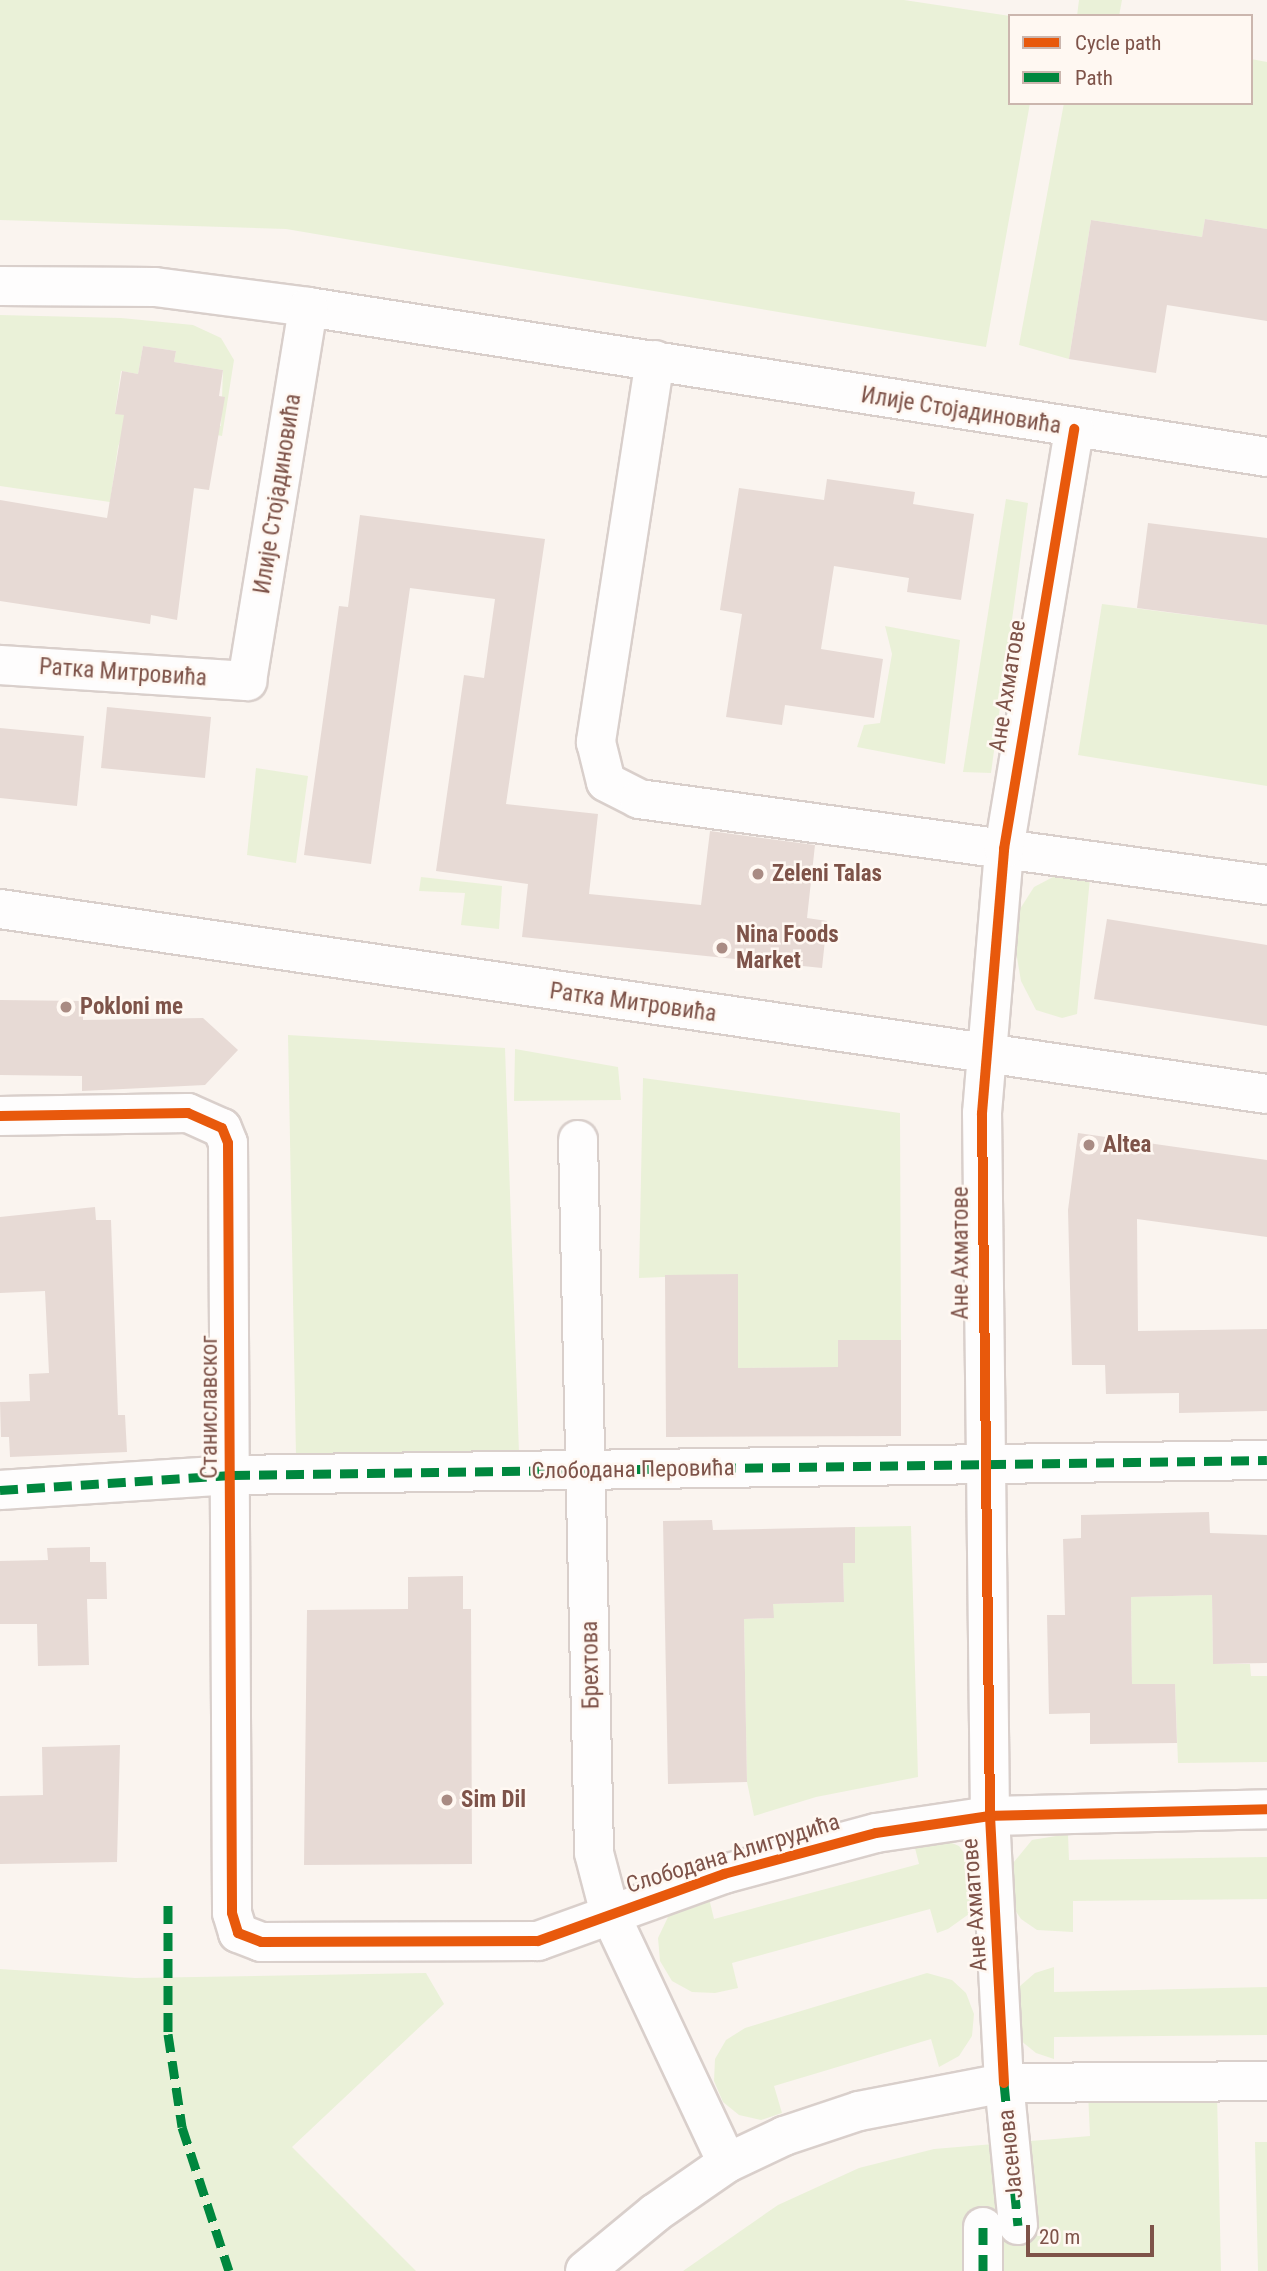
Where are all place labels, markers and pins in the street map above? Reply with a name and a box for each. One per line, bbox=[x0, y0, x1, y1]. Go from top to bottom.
place label: Zeleni Talas bbox=[772, 860, 883, 888]
marker: Zeleni Talas bbox=[750, 866, 766, 882]
place label: Nina Foods Market bbox=[736, 921, 839, 975]
marker: Nina Foods Market bbox=[714, 940, 730, 956]
place label: Pokloni me bbox=[80, 993, 183, 1021]
marker: Pokloni me bbox=[58, 999, 74, 1015]
place label: Altea bbox=[1103, 1131, 1151, 1159]
marker: Altea bbox=[1081, 1137, 1097, 1153]
place label: Sim Dil bbox=[461, 1786, 526, 1814]
marker: Sim Dil bbox=[439, 1792, 455, 1808]

